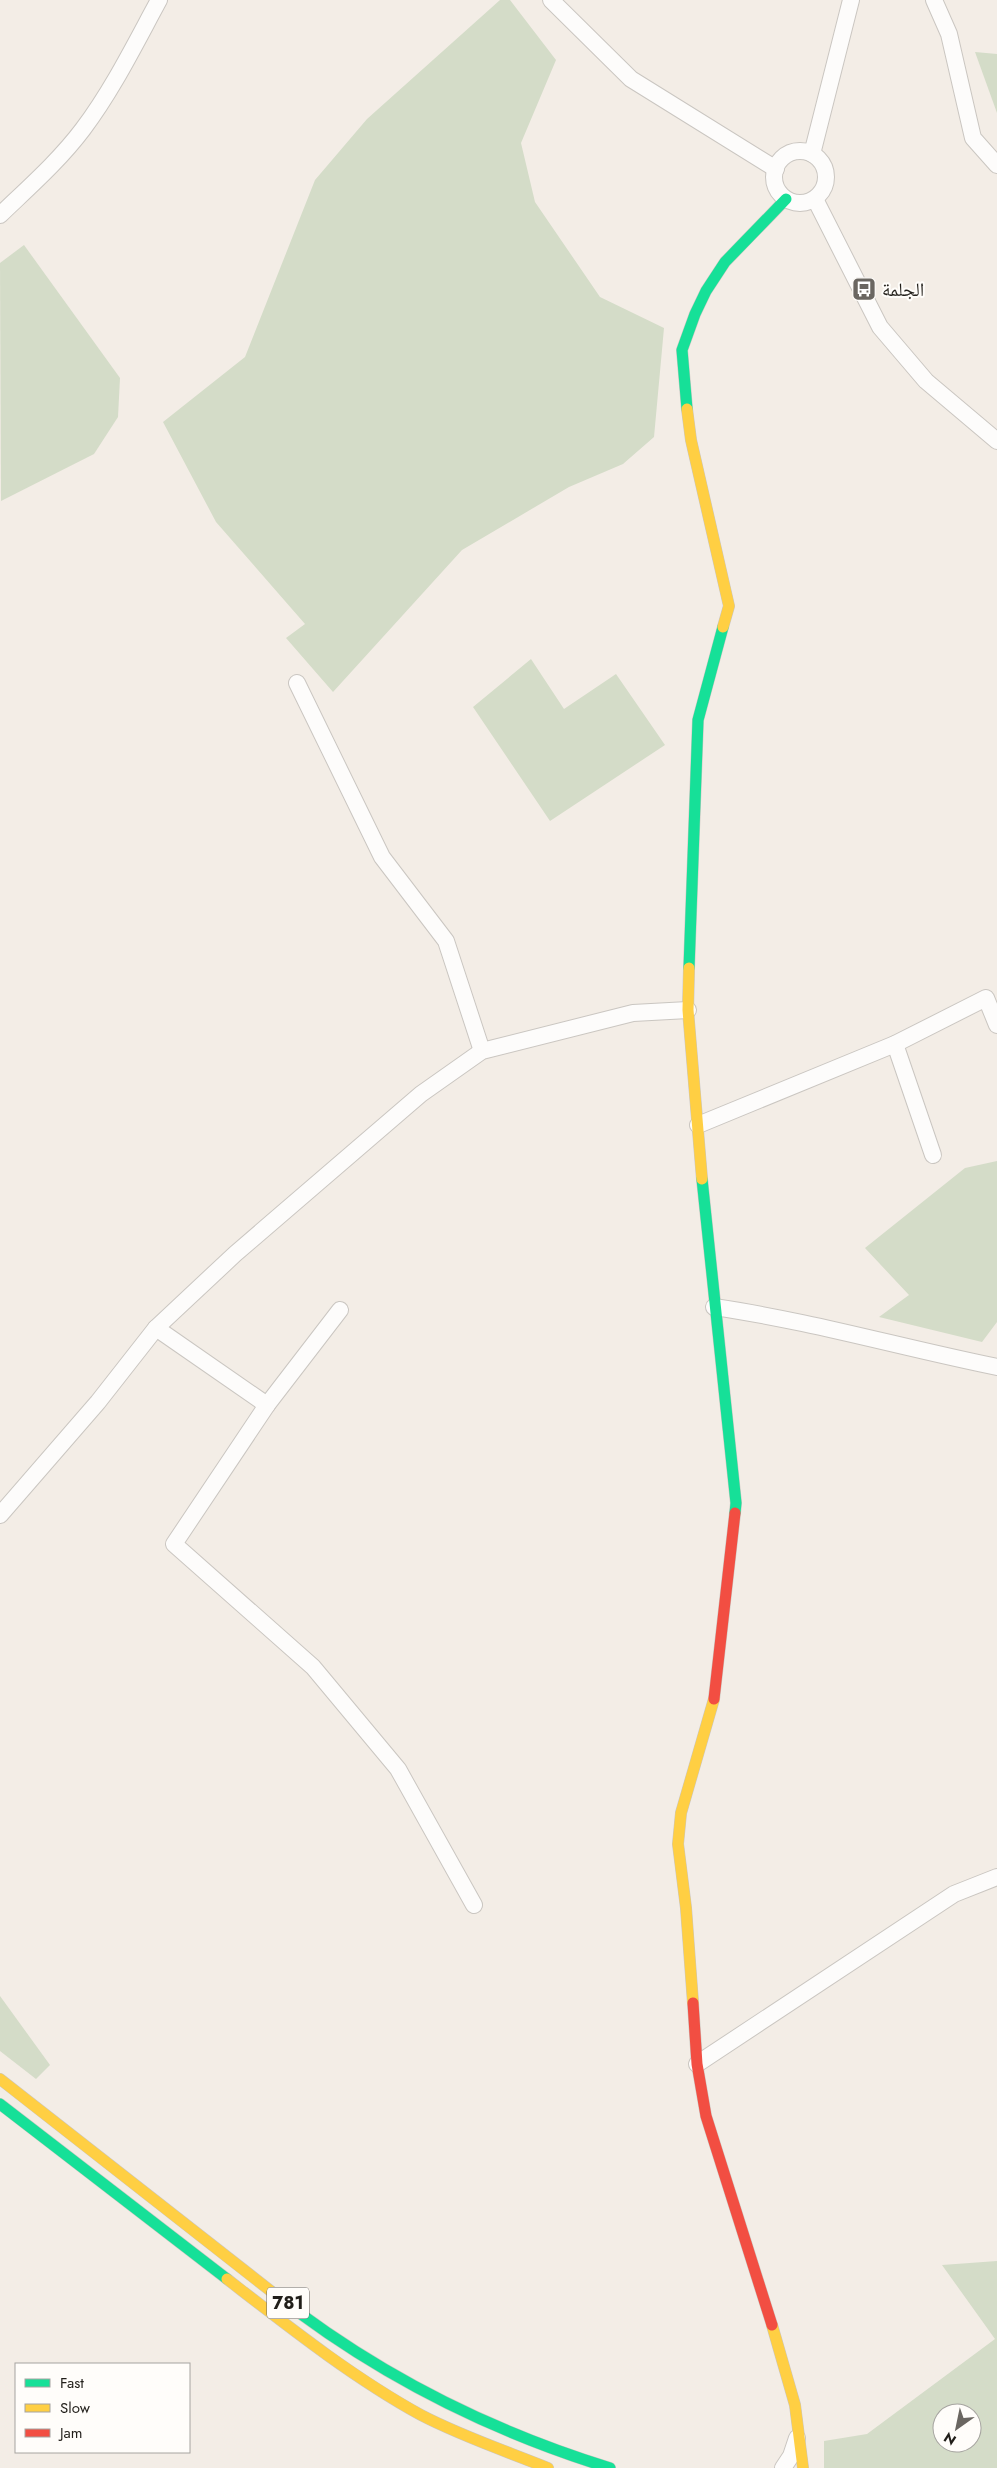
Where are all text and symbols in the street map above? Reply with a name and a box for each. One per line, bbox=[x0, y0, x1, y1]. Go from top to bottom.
bus stop icon: الجلمة bbox=[851, 276, 877, 302]
place label: الجلمة bbox=[882, 276, 924, 303]
road number: 781 bbox=[267, 2288, 309, 2318]
legend bbox=[15, 2363, 190, 2453]
text: Fast bbox=[60, 2372, 84, 2394]
text: Slow bbox=[60, 2397, 91, 2419]
north arrow bbox=[932, 2403, 982, 2453]
text: Jam bbox=[58, 2422, 83, 2444]
text: N bbox=[940, 2427, 960, 2450]

